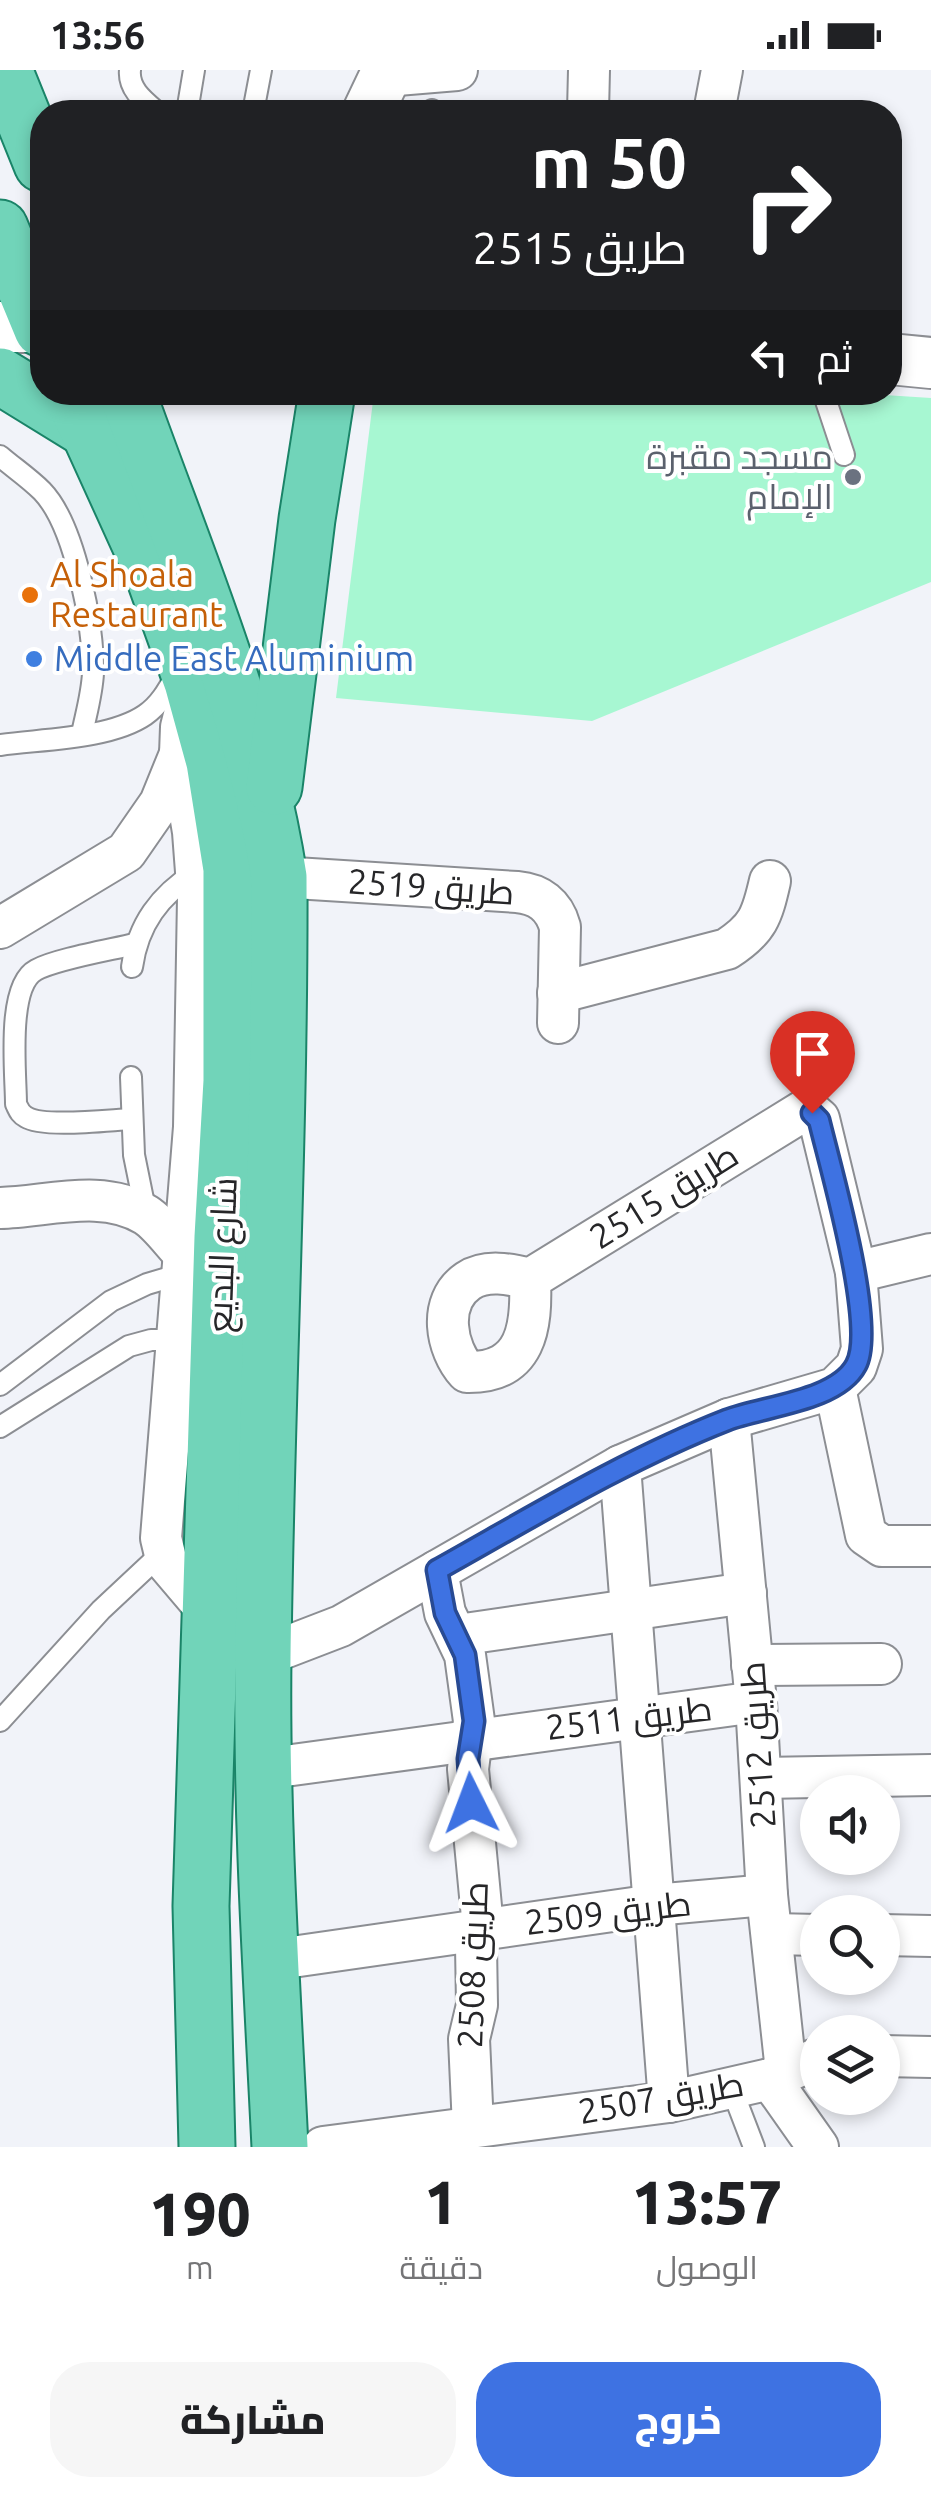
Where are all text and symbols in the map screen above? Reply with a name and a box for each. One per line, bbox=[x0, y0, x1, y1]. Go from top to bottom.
text: 13:56 bbox=[50, 14, 145, 56]
text: 50 m bbox=[531, 123, 687, 201]
icon: right bbox=[722, 140, 852, 270]
text: طريق 2515 bbox=[472, 222, 687, 273]
icon: left bbox=[742, 330, 797, 385]
text: ثم bbox=[817, 337, 852, 379]
place label: مسجد مقبرة الإمام bbox=[647, 436, 833, 521]
marker: مسجد مقبرة الإمام bbox=[842, 466, 864, 488]
place label: Al Shoala Restaurant bbox=[50, 554, 223, 634]
marker: Al Shoala Restaurant bbox=[19, 584, 41, 606]
place label: Middle East Aluminium bbox=[54, 638, 414, 678]
marker: Middle East Aluminium bbox=[23, 648, 45, 670]
street label: طريق 2519 bbox=[346, 860, 516, 915]
pin bbox=[770, 1011, 855, 1114]
icon: arrive bbox=[785, 1026, 840, 1081]
street label: طريق 2515 bbox=[582, 1134, 746, 1259]
street label: شارع البديع bbox=[198, 1177, 248, 1333]
street label: طريق 2512 bbox=[731, 1660, 786, 1830]
street label: طريق 2511 bbox=[544, 1687, 715, 1750]
position arrow bbox=[419, 1751, 523, 1855]
map controls bbox=[800, 1775, 900, 2115]
button: sound bbox=[800, 1775, 900, 1875]
street label: طريق 2508 bbox=[449, 1881, 498, 2049]
street label: طريق 2509 bbox=[523, 1882, 694, 1945]
button: search bbox=[800, 1895, 900, 1995]
button: layers bbox=[800, 2015, 900, 2115]
street label: طريق 2507 bbox=[575, 2063, 747, 2134]
text: 1 bbox=[424, 2168, 458, 2235]
text: 13:57 bbox=[632, 2168, 782, 2235]
text: 190 bbox=[149, 2180, 251, 2247]
text: m bbox=[186, 2249, 214, 2285]
text: دقيقة bbox=[400, 2249, 483, 2285]
text: الوصول bbox=[656, 2249, 758, 2285]
button: مشاركة bbox=[50, 2362, 456, 2477]
button: خروج bbox=[476, 2362, 881, 2477]

